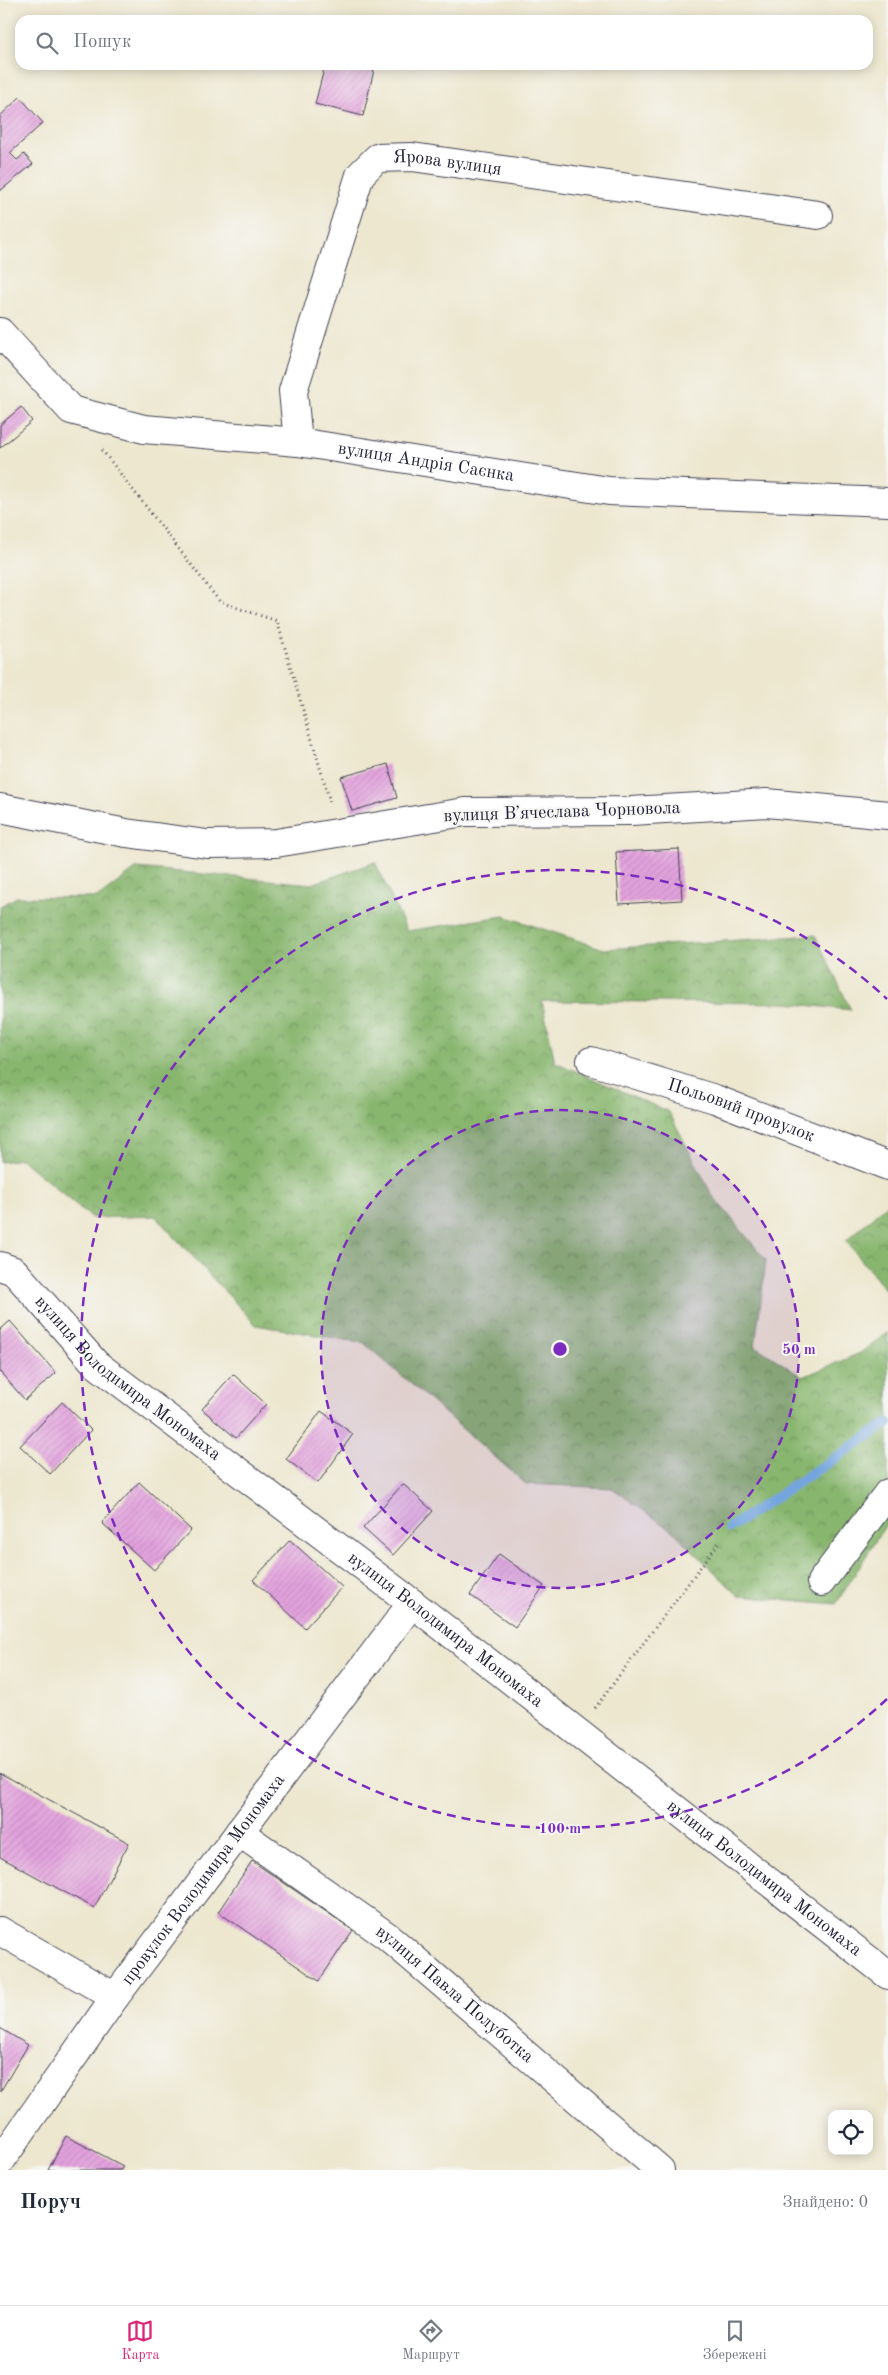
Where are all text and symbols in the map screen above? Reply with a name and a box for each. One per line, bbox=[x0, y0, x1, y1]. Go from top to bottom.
search box bbox=[15, 15, 873, 70]
icon: search bbox=[33, 29, 61, 57]
text: Пошук bbox=[73, 33, 131, 52]
street label: Ярова вулиця bbox=[393, 148, 503, 179]
street label: вулиця Андрія Саєнка bbox=[337, 439, 515, 485]
street label: вулиця Вʼячеслава Чорновола bbox=[443, 799, 681, 825]
street label: Польовий провулок bbox=[665, 1076, 817, 1146]
street label: вулиця Володимира Мономаха bbox=[31, 1292, 224, 1464]
centre of rings bbox=[551, 1340, 569, 1358]
text: 50 m bbox=[782, 1343, 816, 1358]
street label: вулиця Володимира Мономаха bbox=[345, 1549, 547, 1711]
street label: провулок Володимира Мономаха bbox=[118, 1771, 288, 1988]
street label: вулиця Володимира Мономаха bbox=[664, 1797, 865, 1960]
text: 100 m bbox=[539, 1822, 581, 1837]
street label: вулиця Павла Полуботка bbox=[372, 1922, 537, 2066]
map controls bbox=[828, 2110, 873, 2155]
button: locate bbox=[828, 2110, 873, 2155]
text: Поруч bbox=[20, 2192, 81, 2213]
text: Знайдено: 0 bbox=[783, 2195, 868, 2211]
tab: Карта bbox=[121, 2317, 159, 2364]
tab: Маршрут bbox=[402, 2317, 460, 2364]
tab: Збережені bbox=[703, 2317, 767, 2364]

